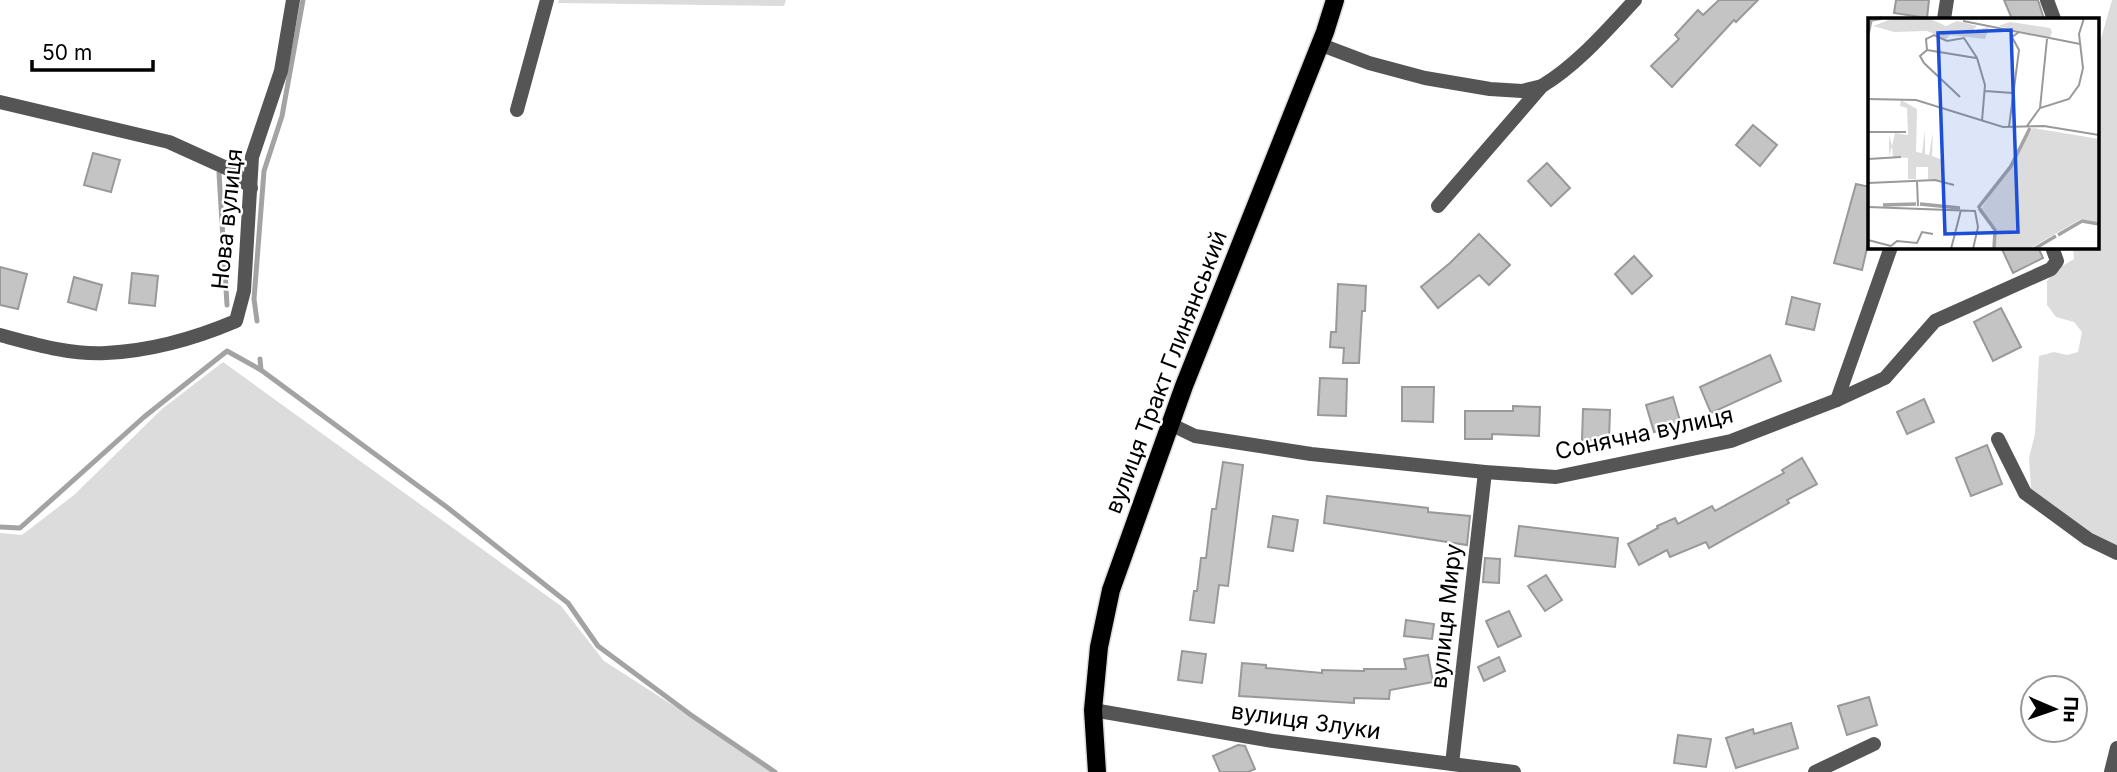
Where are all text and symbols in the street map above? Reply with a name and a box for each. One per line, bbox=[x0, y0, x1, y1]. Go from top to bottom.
inset map bbox=[1868, 18, 2100, 248]
scale bar bbox=[32, 28, 152, 72]
text: 50 m bbox=[42, 40, 92, 65]
street label: Нова вулиця bbox=[206, 147, 248, 291]
street label: вулиця Тракт Глинянський bbox=[1099, 227, 1233, 517]
street label: Сонячна вулиця bbox=[1552, 400, 1736, 466]
street label: вулиця Миру bbox=[1424, 542, 1468, 690]
north arrow bbox=[2019, 674, 2089, 744]
text: Пн bbox=[2059, 696, 2082, 723]
street label: вулиця Злуки bbox=[1229, 697, 1383, 745]

